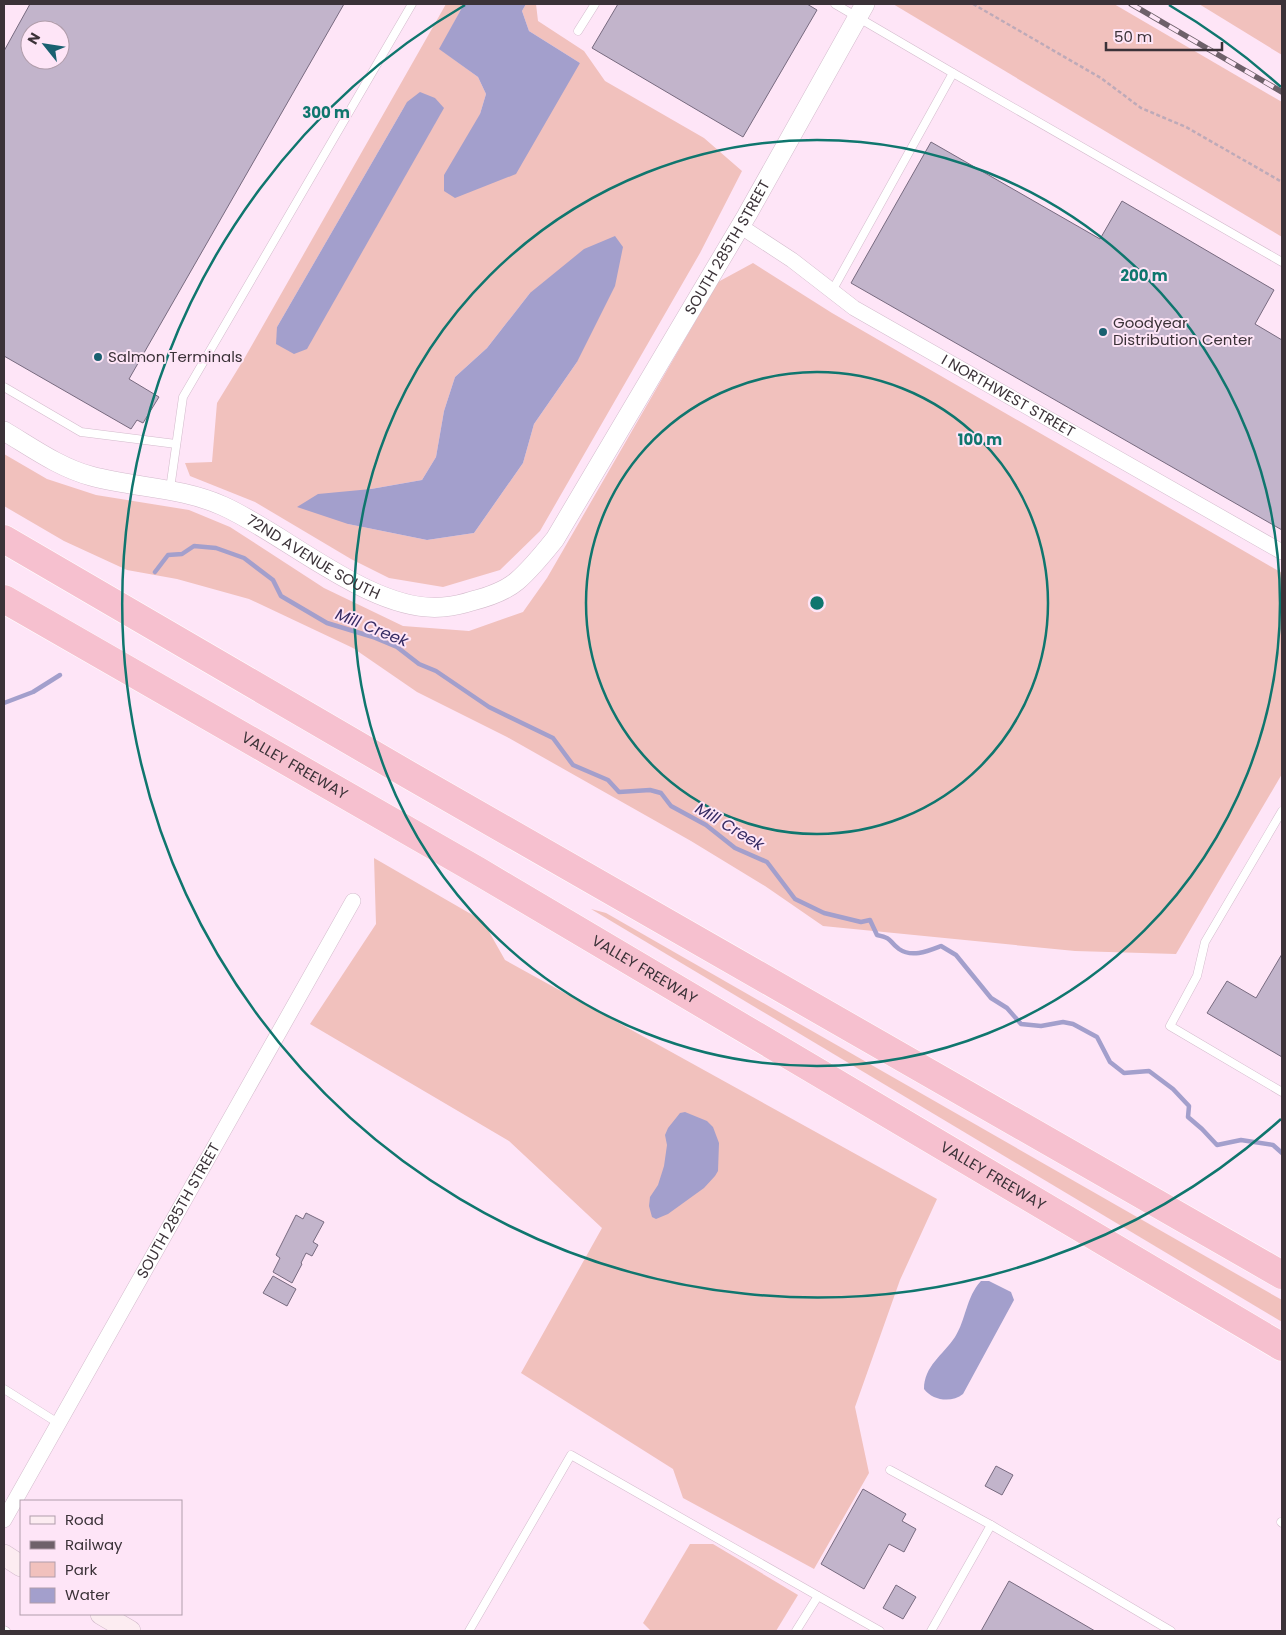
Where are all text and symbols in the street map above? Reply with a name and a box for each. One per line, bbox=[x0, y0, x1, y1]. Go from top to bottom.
north arrow bbox=[20, 20, 70, 70]
scale bar bbox=[1106, 20, 1222, 52]
text: 50 m bbox=[1114, 26, 1152, 47]
text: N bbox=[22, 29, 45, 48]
text: 300 m bbox=[302, 102, 350, 123]
street label: SOUTH 285TH STREET bbox=[679, 176, 774, 319]
text: 200 m bbox=[1120, 265, 1168, 286]
place label: Goodyear Distribution Center bbox=[1113, 312, 1253, 350]
marker: Goodyear Distribution Center bbox=[1097, 326, 1109, 338]
place label: Salmon Terminals bbox=[108, 346, 243, 367]
street label: I NORTHWEST STREET bbox=[938, 349, 1079, 442]
marker: Salmon Terminals bbox=[92, 351, 104, 363]
text: 100 m bbox=[958, 429, 1002, 450]
street label: 72ND AVENUE SOUTH bbox=[243, 509, 384, 604]
centre of rings bbox=[808, 594, 826, 612]
water label: Mill Creek bbox=[332, 602, 412, 653]
street label: VALLEY FREEWAY bbox=[238, 726, 352, 804]
water label: Mill Creek bbox=[691, 797, 769, 856]
street label: VALLEY FREEWAY bbox=[588, 930, 702, 1009]
street label: VALLEY FREEWAY bbox=[937, 1136, 1050, 1215]
street label: SOUTH 285TH STREET bbox=[131, 1139, 225, 1282]
legend bbox=[20, 1500, 182, 1615]
text: Road bbox=[65, 1509, 104, 1530]
text: Railway bbox=[65, 1534, 123, 1555]
text: Park bbox=[65, 1559, 97, 1580]
text: Water bbox=[65, 1584, 111, 1605]

